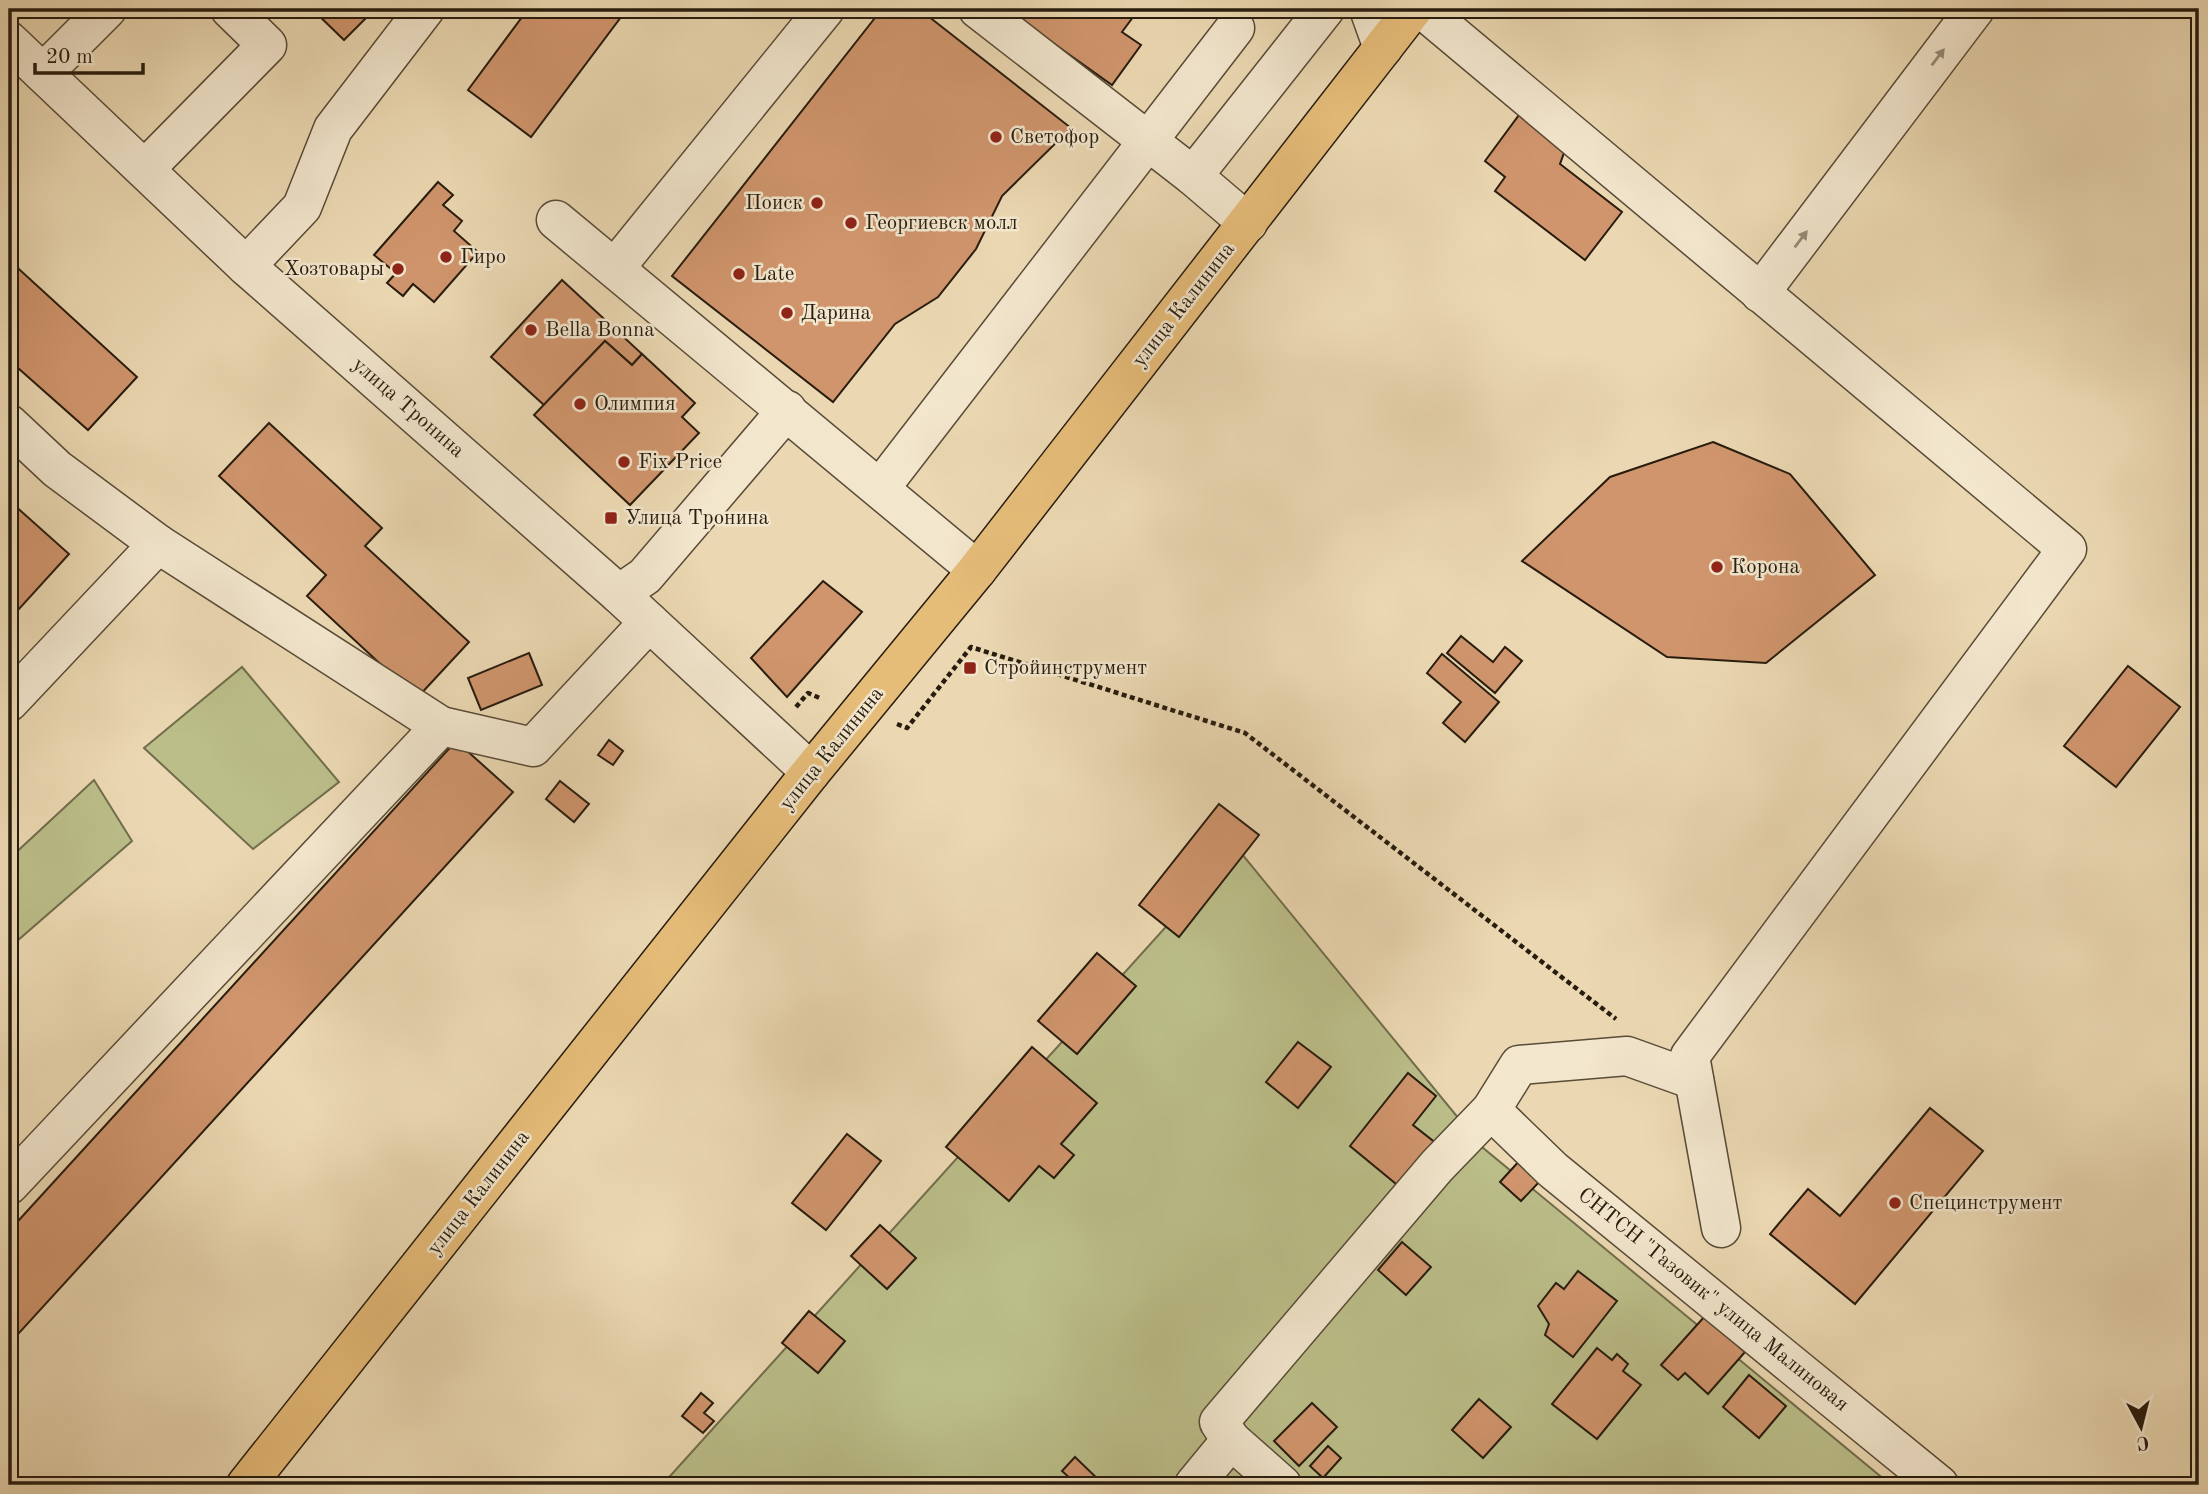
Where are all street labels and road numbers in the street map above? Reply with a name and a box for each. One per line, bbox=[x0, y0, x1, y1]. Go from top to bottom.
street label: улица Калинина bbox=[1129, 239, 1239, 371]
street label: улица Тронина bbox=[348, 354, 468, 462]
street label: улица Калинина bbox=[776, 683, 888, 815]
street label: улица Калинина bbox=[424, 1127, 534, 1259]
street label: СНТСН "Газовик" улица Малиновая bbox=[1574, 1184, 1852, 1416]

